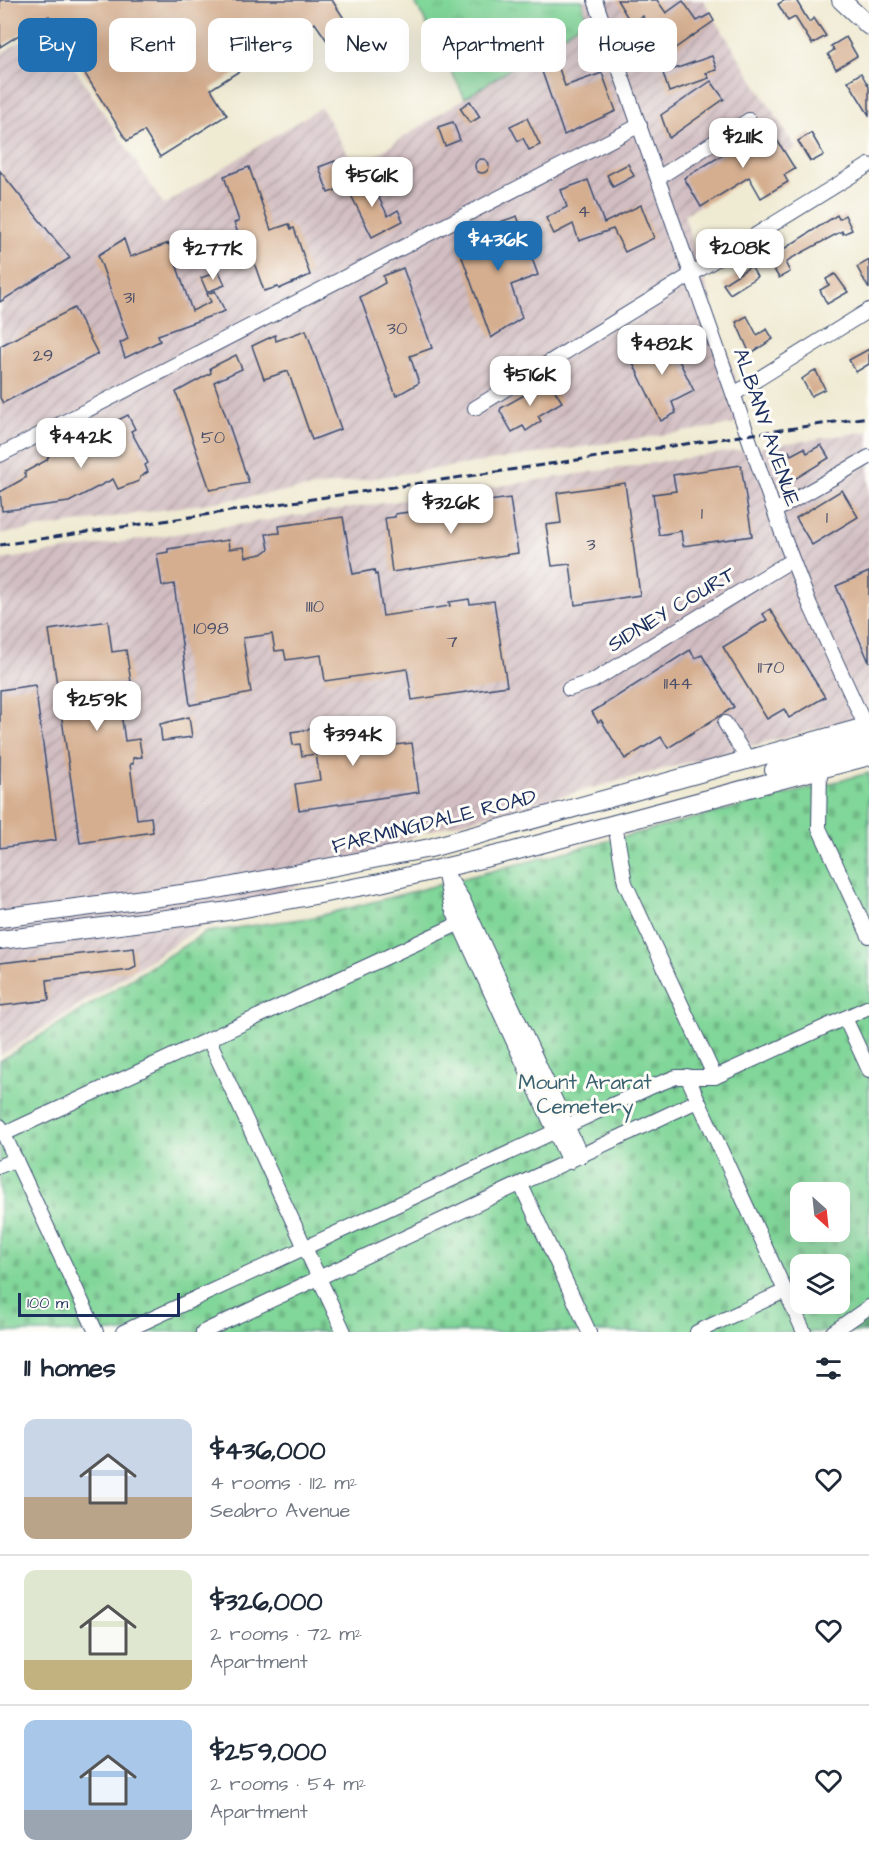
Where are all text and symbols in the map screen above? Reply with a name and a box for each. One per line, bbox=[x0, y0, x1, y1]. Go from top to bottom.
chip: Buy bbox=[18, 18, 97, 72]
chip: Rent bbox=[109, 18, 196, 72]
chip: Filters bbox=[208, 18, 313, 72]
chip: New bbox=[325, 18, 409, 72]
chip: Apartment bbox=[421, 18, 566, 72]
chip: House bbox=[578, 18, 677, 72]
pin: $211K bbox=[701, 118, 785, 169]
text: $211K bbox=[723, 123, 763, 151]
pin: $561K bbox=[330, 157, 414, 208]
text: $561K bbox=[346, 162, 398, 190]
house number: 4 bbox=[578, 199, 590, 224]
pin: $436K bbox=[456, 221, 540, 272]
text: $436K bbox=[468, 226, 528, 254]
pin: $208K bbox=[698, 229, 782, 280]
pin: $277K bbox=[171, 230, 255, 281]
text: $208K bbox=[710, 234, 770, 262]
text: $277K bbox=[183, 235, 243, 263]
house number: 31 bbox=[123, 285, 135, 310]
house number: 30 bbox=[387, 316, 407, 341]
pin: $482K bbox=[620, 325, 704, 376]
text: $482K bbox=[631, 330, 693, 358]
house number: 29 bbox=[33, 343, 53, 368]
street label: ALBANY AVENUE bbox=[726, 344, 807, 511]
pin: $516K bbox=[488, 356, 572, 407]
text: $516K bbox=[504, 361, 556, 389]
pin: $442K bbox=[39, 418, 123, 469]
text: $442K bbox=[50, 423, 112, 451]
house number: 50 bbox=[201, 425, 225, 450]
pin: $326K bbox=[409, 484, 493, 535]
text: $326K bbox=[422, 489, 480, 517]
house number: 1 bbox=[701, 501, 703, 526]
house number: 1 bbox=[826, 505, 828, 530]
house number: 3 bbox=[586, 532, 596, 557]
street label: SIDNEY COURT bbox=[602, 559, 741, 659]
house number: 1110 bbox=[306, 594, 324, 619]
house number: 1098 bbox=[193, 616, 229, 641]
house number: 7 bbox=[446, 629, 458, 654]
house number: 1170 bbox=[757, 655, 785, 680]
house number: 1144 bbox=[663, 671, 693, 696]
pin: $259K bbox=[55, 681, 139, 732]
text: $259K bbox=[67, 686, 127, 714]
pin: $394K bbox=[311, 716, 395, 767]
text: $394K bbox=[324, 721, 382, 749]
street label: FARMINGDALE ROAD bbox=[329, 782, 540, 861]
park label: Mount Ararat Cemetery bbox=[518, 1068, 652, 1123]
north arrow bbox=[790, 1182, 850, 1242]
map controls bbox=[790, 1182, 850, 1314]
button: layers bbox=[790, 1254, 850, 1314]
scale bar bbox=[18, 1290, 180, 1318]
text: 100 m bbox=[27, 1292, 68, 1314]
text: 11 homes bbox=[24, 1350, 116, 1386]
icon: filters bbox=[812, 1352, 845, 1385]
text: $436,000 bbox=[210, 1433, 326, 1469]
icon: home bbox=[72, 1443, 144, 1515]
icon: heart bbox=[812, 1463, 845, 1496]
text: 4 rooms · 112 m² bbox=[210, 1469, 357, 1497]
text: Seabro Avenue bbox=[210, 1497, 350, 1525]
text: $326,000 bbox=[210, 1584, 323, 1620]
icon: home bbox=[72, 1594, 144, 1666]
icon: heart bbox=[812, 1614, 845, 1647]
text: 2 rooms · 72 m² bbox=[210, 1620, 362, 1648]
text: Apartment bbox=[210, 1648, 308, 1676]
text: $259,000 bbox=[210, 1734, 326, 1770]
icon: home bbox=[72, 1744, 144, 1816]
icon: heart bbox=[812, 1764, 845, 1797]
text: 2 rooms · 54 m² bbox=[210, 1770, 366, 1798]
text: Apartment bbox=[210, 1798, 308, 1826]

